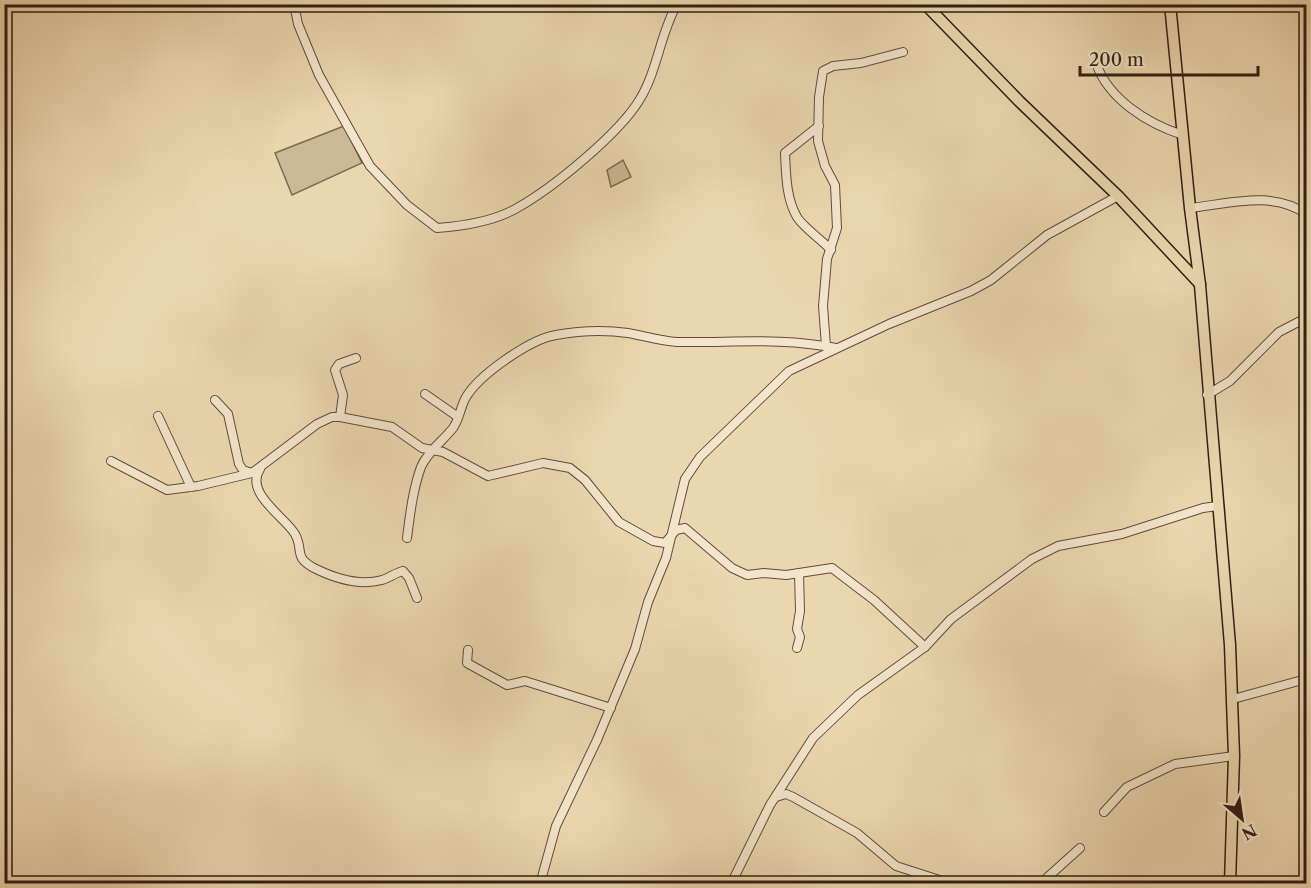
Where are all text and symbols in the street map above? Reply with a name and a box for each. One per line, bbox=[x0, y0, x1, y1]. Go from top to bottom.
scale bar bbox=[1080, 39, 1258, 77]
text: 200 m bbox=[1089, 49, 1144, 71]
north arrow bbox=[1212, 789, 1272, 849]
text: N bbox=[1238, 820, 1260, 844]

